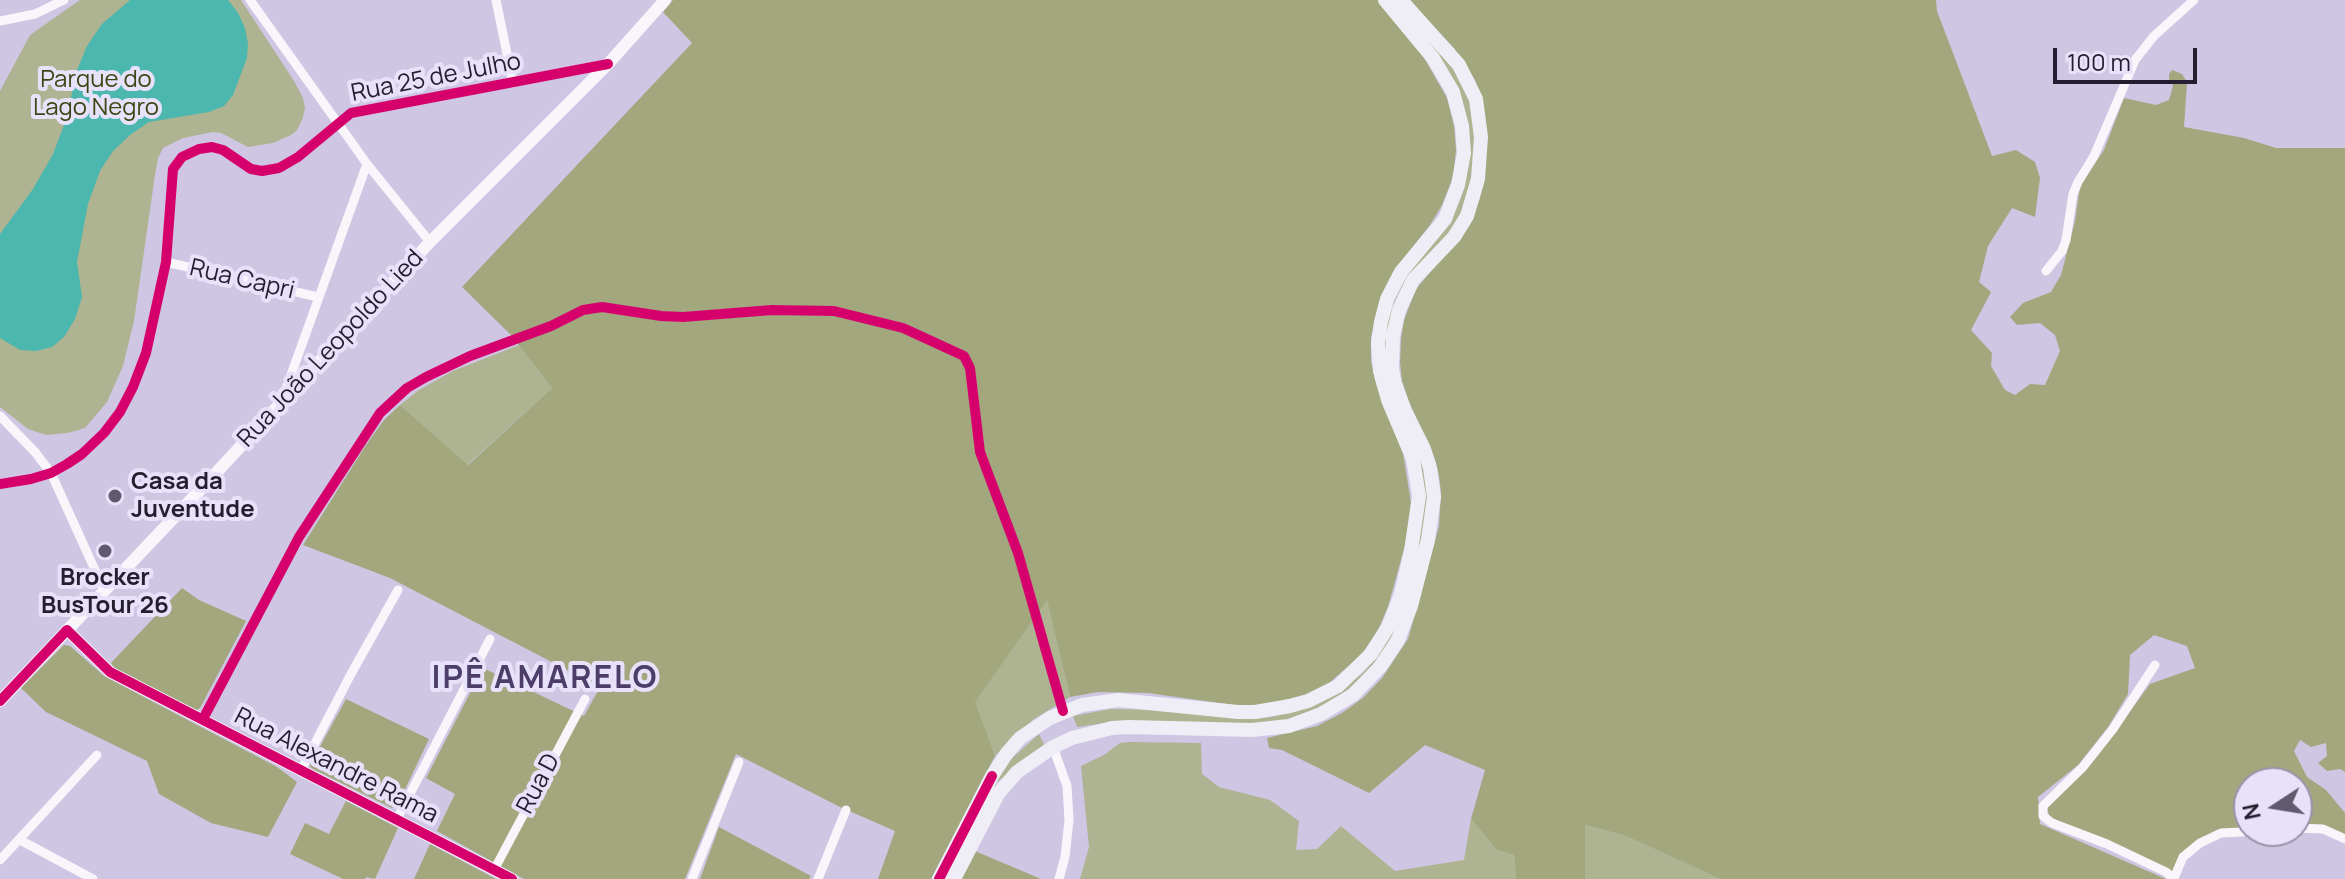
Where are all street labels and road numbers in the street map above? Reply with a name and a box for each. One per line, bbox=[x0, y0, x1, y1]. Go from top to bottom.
street label: Rua 25 de Julho bbox=[349, 47, 523, 109]
street label: Rua João Leopoldo Lied bbox=[232, 244, 430, 454]
street label: Rua Capri bbox=[187, 254, 297, 306]
street label: Rua Alexandre Rama bbox=[229, 702, 443, 830]
street label: Rua D bbox=[511, 749, 567, 819]

